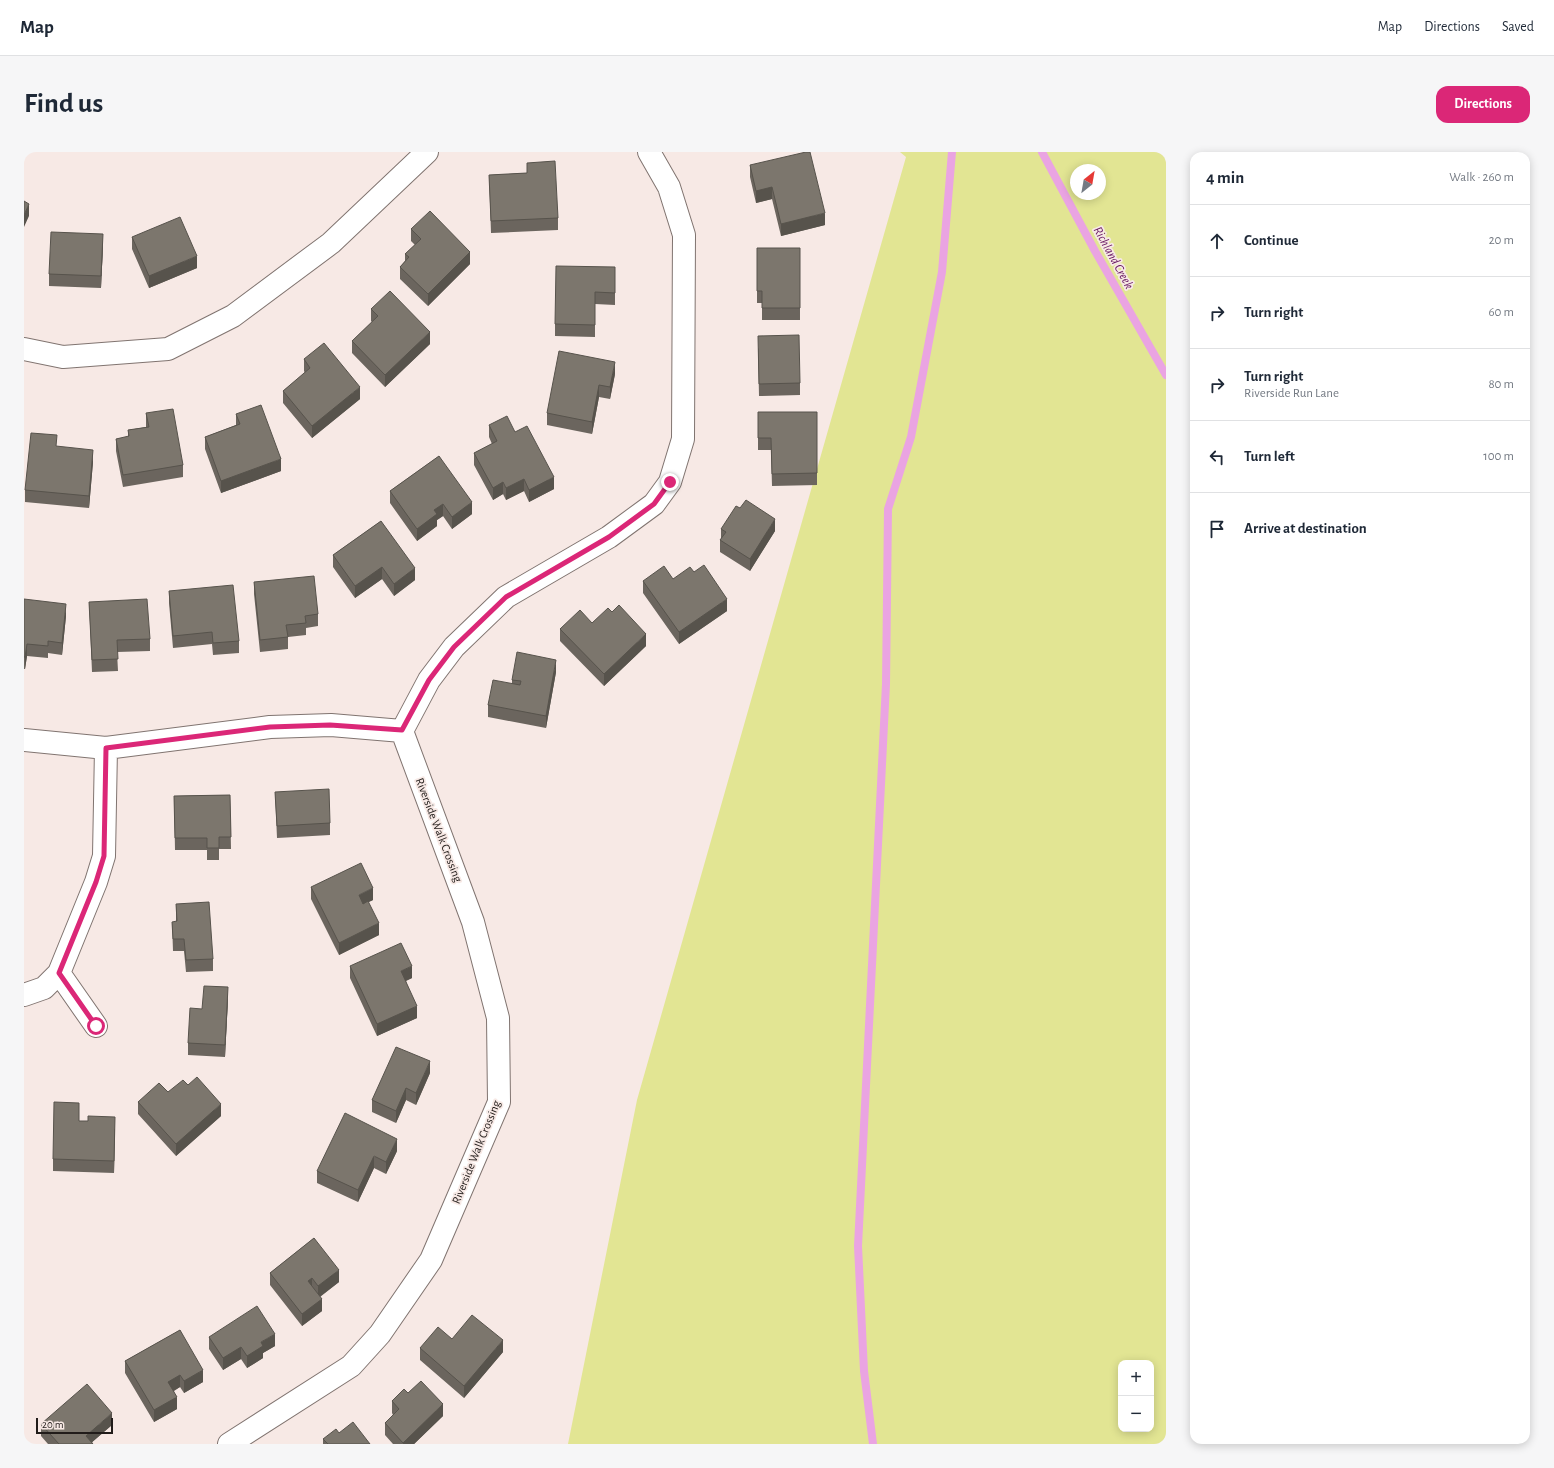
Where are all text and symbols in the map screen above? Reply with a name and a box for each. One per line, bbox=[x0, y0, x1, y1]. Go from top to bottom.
text: Map bbox=[20, 18, 54, 37]
text: Map bbox=[1378, 20, 1402, 34]
text: Directions bbox=[1424, 20, 1480, 34]
text: Saved bbox=[1502, 20, 1534, 34]
button: Directions bbox=[1436, 86, 1530, 123]
text: Find us bbox=[24, 90, 103, 118]
north arrow bbox=[1070, 164, 1106, 200]
text: 4 min bbox=[1206, 169, 1244, 186]
text: Walk · 260 m bbox=[1449, 171, 1514, 184]
water label: Richland Creek bbox=[1091, 225, 1135, 291]
icon: ahead bbox=[1206, 230, 1228, 252]
text: Continue bbox=[1244, 233, 1299, 248]
text: 20 m bbox=[1489, 234, 1514, 247]
icon: right bbox=[1206, 302, 1228, 324]
text: Turn right bbox=[1244, 305, 1303, 320]
text: 60 m bbox=[1488, 306, 1514, 319]
text: Turn right bbox=[1244, 369, 1303, 384]
icon: right bbox=[1206, 374, 1228, 396]
text: 80 m bbox=[1488, 378, 1514, 391]
text: Riverside Run Lane bbox=[1244, 387, 1339, 400]
icon: left bbox=[1206, 446, 1228, 468]
text: Turn left bbox=[1244, 449, 1295, 464]
text: 100 m bbox=[1483, 450, 1514, 463]
route end bbox=[661, 473, 679, 491]
icon: arrive bbox=[1206, 518, 1228, 540]
text: Arrive at destination bbox=[1244, 521, 1367, 536]
street label: Riverside Walk Crossing bbox=[414, 776, 464, 884]
route start bbox=[87, 1017, 105, 1035]
street label: Riverside Walk Crossing bbox=[450, 1098, 502, 1205]
map controls bbox=[1118, 1360, 1154, 1432]
button: + bbox=[1118, 1360, 1154, 1396]
button: − bbox=[1118, 1396, 1154, 1432]
scale bar bbox=[36, 1416, 113, 1435]
text: 20 m bbox=[42, 1419, 63, 1430]

